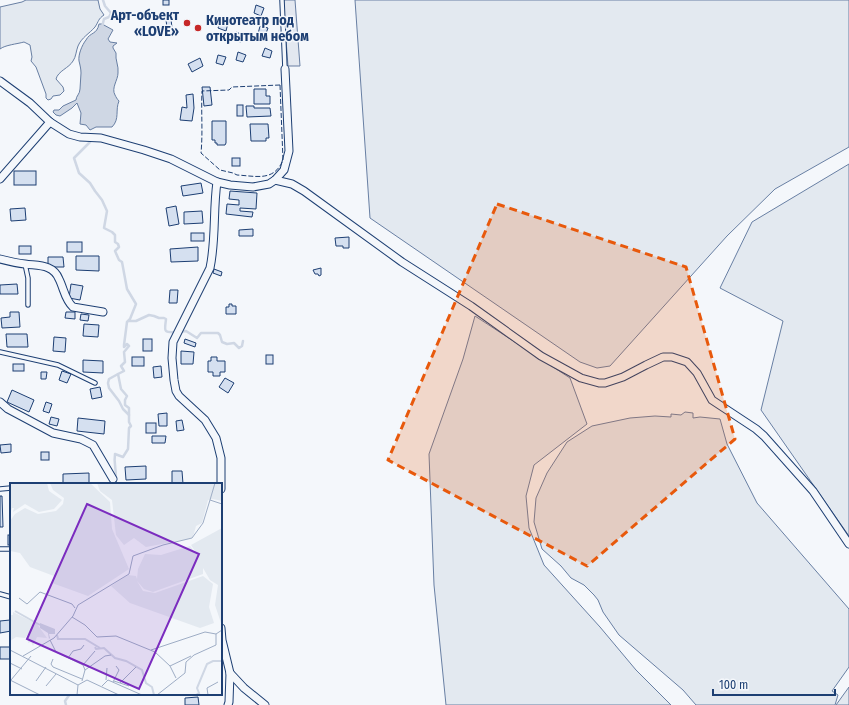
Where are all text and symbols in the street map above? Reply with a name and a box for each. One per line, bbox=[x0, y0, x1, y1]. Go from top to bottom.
place label: Арт-объект «LOVE» bbox=[110, 7, 180, 40]
place label: Кинотеатр под открытым небом bbox=[206, 12, 309, 45]
marker: Арт-объект «LOVE» bbox=[182, 18, 192, 28]
marker: Кинотеатр под открытым небом bbox=[193, 23, 203, 33]
inset map bbox=[10, 483, 222, 695]
scale bar bbox=[713, 671, 835, 697]
text: 100 m bbox=[719, 678, 748, 692]

